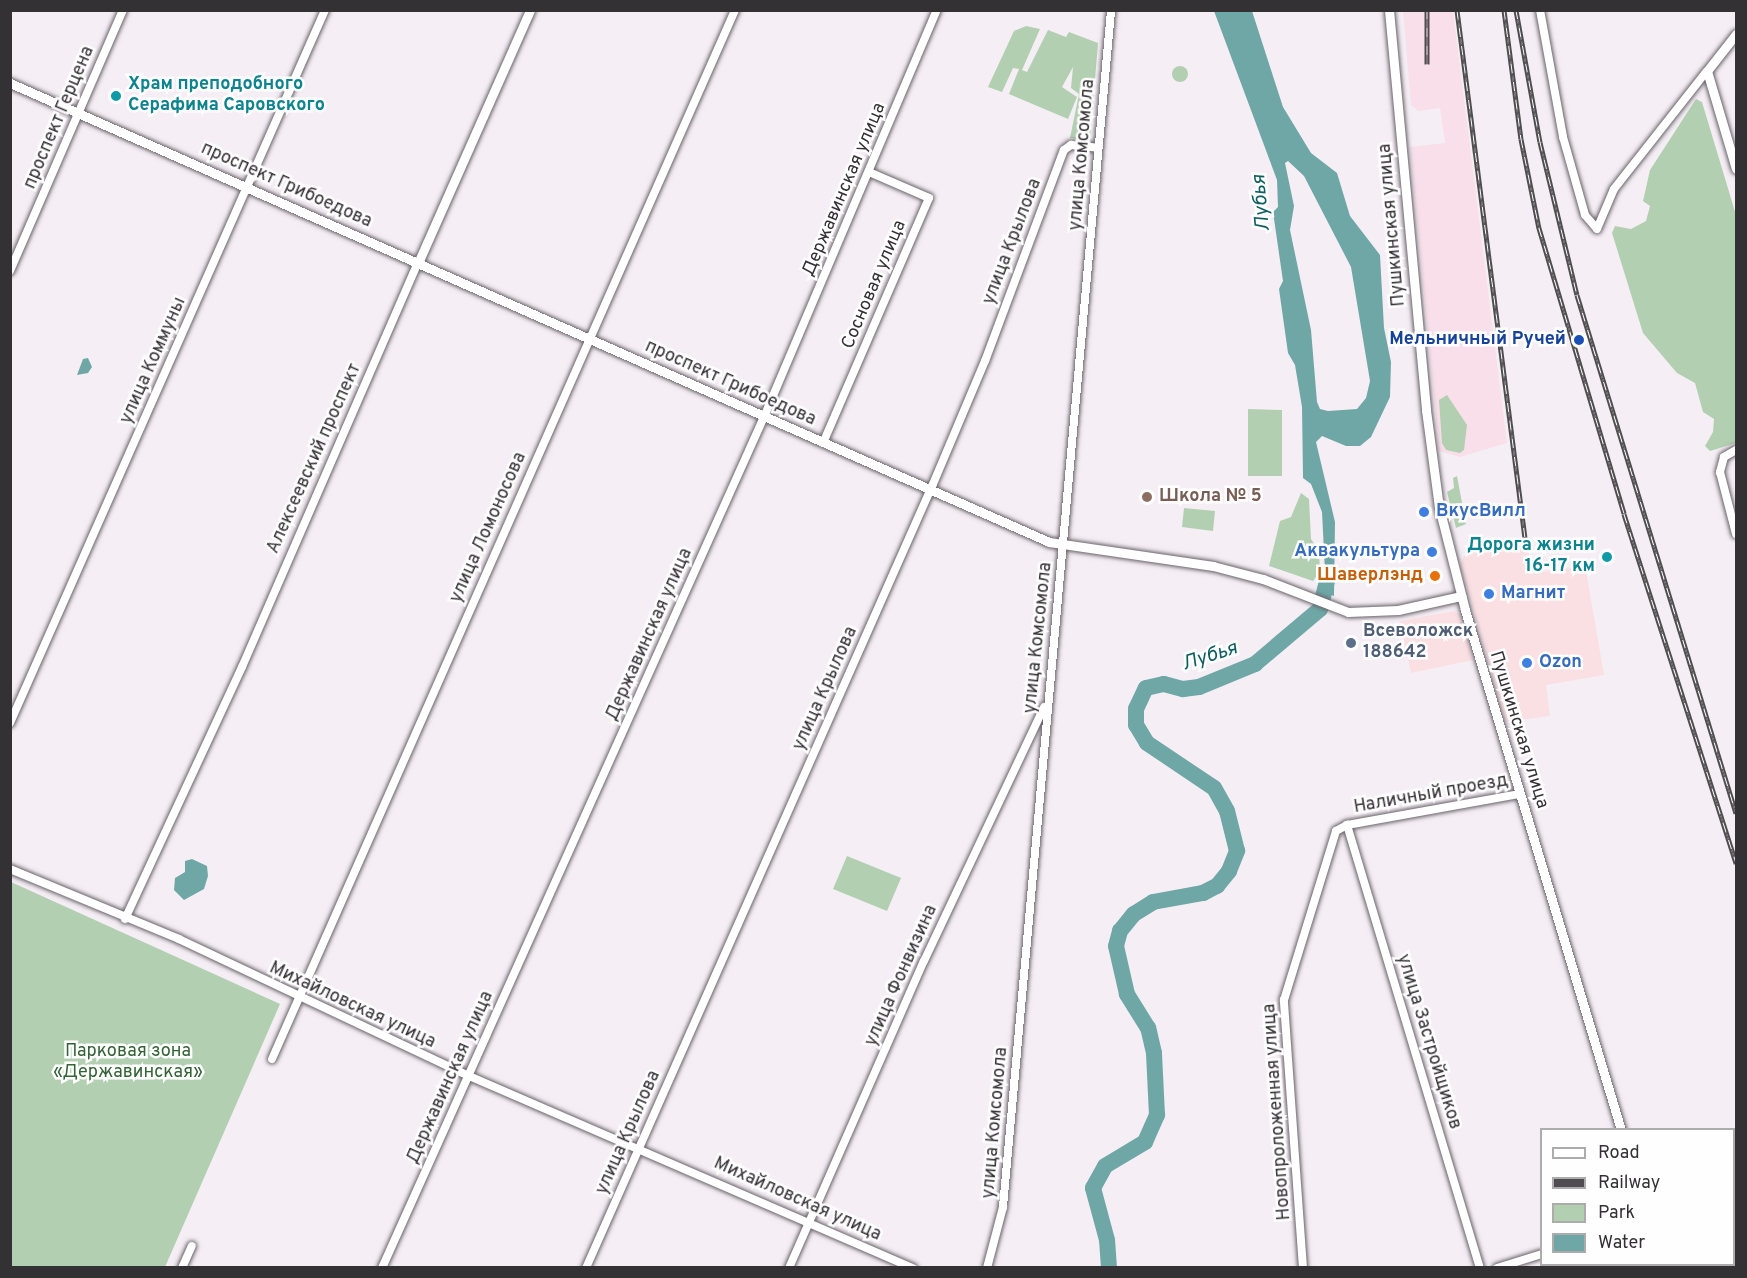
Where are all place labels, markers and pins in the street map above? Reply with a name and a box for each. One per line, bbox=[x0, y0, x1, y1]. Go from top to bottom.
place label: Храм преподобного Серафима Саровского bbox=[128, 75, 325, 118]
marker: Храм преподобного Серафима Саровского bbox=[109, 89, 123, 103]
place label: Мельничный Ручей bbox=[1389, 329, 1566, 351]
marker: Мельничный Ручей bbox=[1570, 331, 1588, 349]
place label: Школа № 5 bbox=[1159, 486, 1262, 508]
marker: Школа № 5 bbox=[1140, 490, 1154, 504]
place label: ВкусВилл bbox=[1436, 501, 1526, 523]
marker: ВкусВилл bbox=[1417, 505, 1431, 519]
place label: Дорога жизни 16-17 км bbox=[1467, 536, 1595, 578]
place label: Аквакультура bbox=[1294, 541, 1420, 563]
marker: Аквакультура bbox=[1425, 545, 1439, 559]
marker: Дорога жизни 16-17 км bbox=[1600, 550, 1614, 564]
place label: Шаверлэнд bbox=[1317, 565, 1423, 587]
marker: Шаверлэнд bbox=[1428, 569, 1442, 583]
place label: Магнит bbox=[1501, 583, 1565, 605]
marker: Магнит bbox=[1482, 587, 1496, 601]
place label: Всеволожск 188642 bbox=[1363, 622, 1473, 664]
marker: Всеволожск 188642 bbox=[1344, 636, 1358, 650]
place label: Ozon bbox=[1539, 652, 1582, 674]
marker: Ozon bbox=[1520, 656, 1534, 670]

